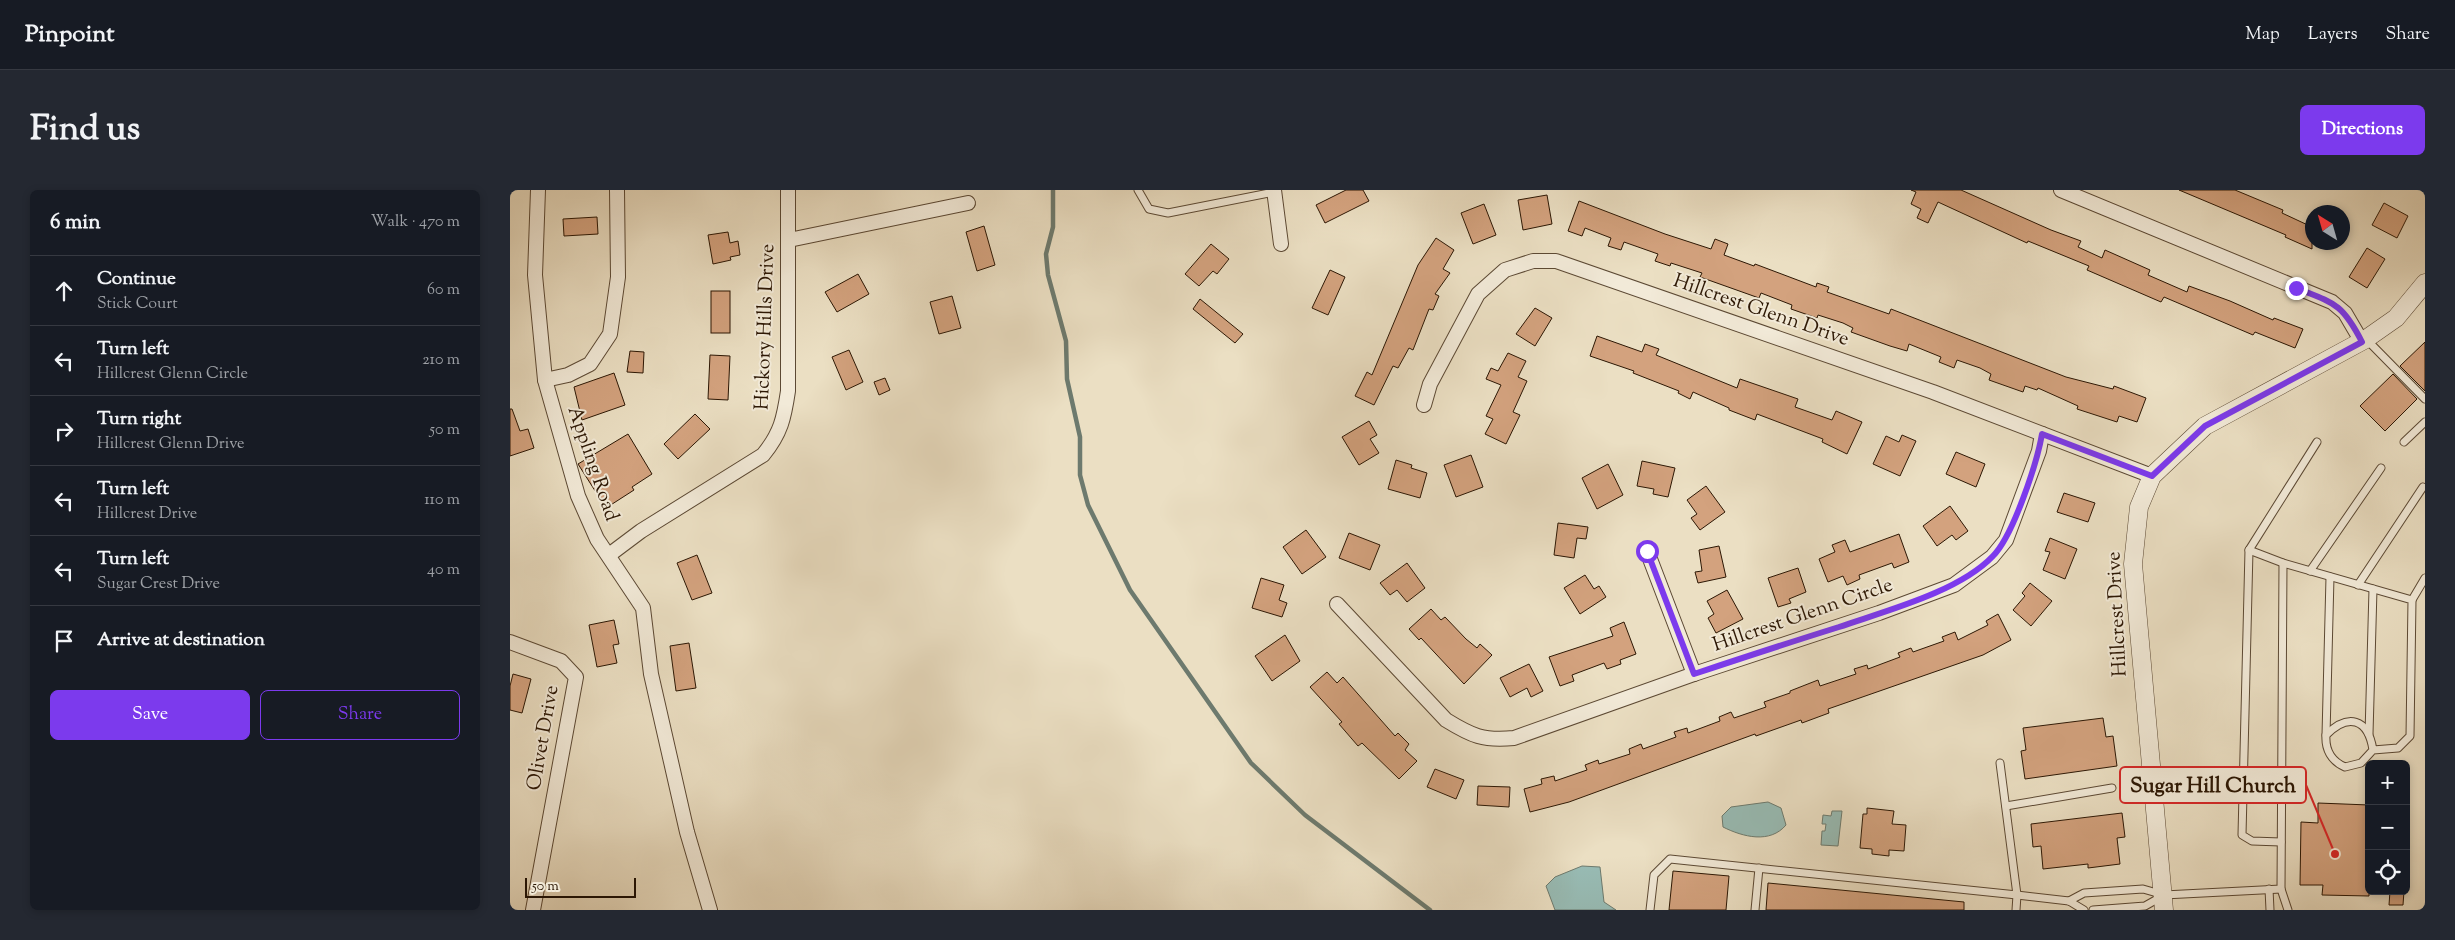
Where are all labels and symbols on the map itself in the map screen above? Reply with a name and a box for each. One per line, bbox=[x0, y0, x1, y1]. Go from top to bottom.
north arrow bbox=[2305, 205, 2350, 250]
street label: Hickory Hills Drive bbox=[749, 243, 783, 411]
street label: Hillcrest Glenn Drive bbox=[1669, 267, 1853, 355]
route end bbox=[2285, 277, 2308, 300]
street label: Appling Road bbox=[559, 403, 625, 525]
route start bbox=[1636, 540, 1659, 563]
street label: Hillcrest Drive bbox=[2100, 551, 2136, 677]
street label: Hillcrest Glenn Circle bbox=[1709, 572, 1897, 660]
street label: Olivet Drive bbox=[520, 683, 568, 793]
callout: Sugar Hill Church bbox=[2120, 767, 2306, 803]
text: Sugar Hill Church bbox=[2130, 772, 2297, 802]
scale bar bbox=[525, 875, 636, 898]

